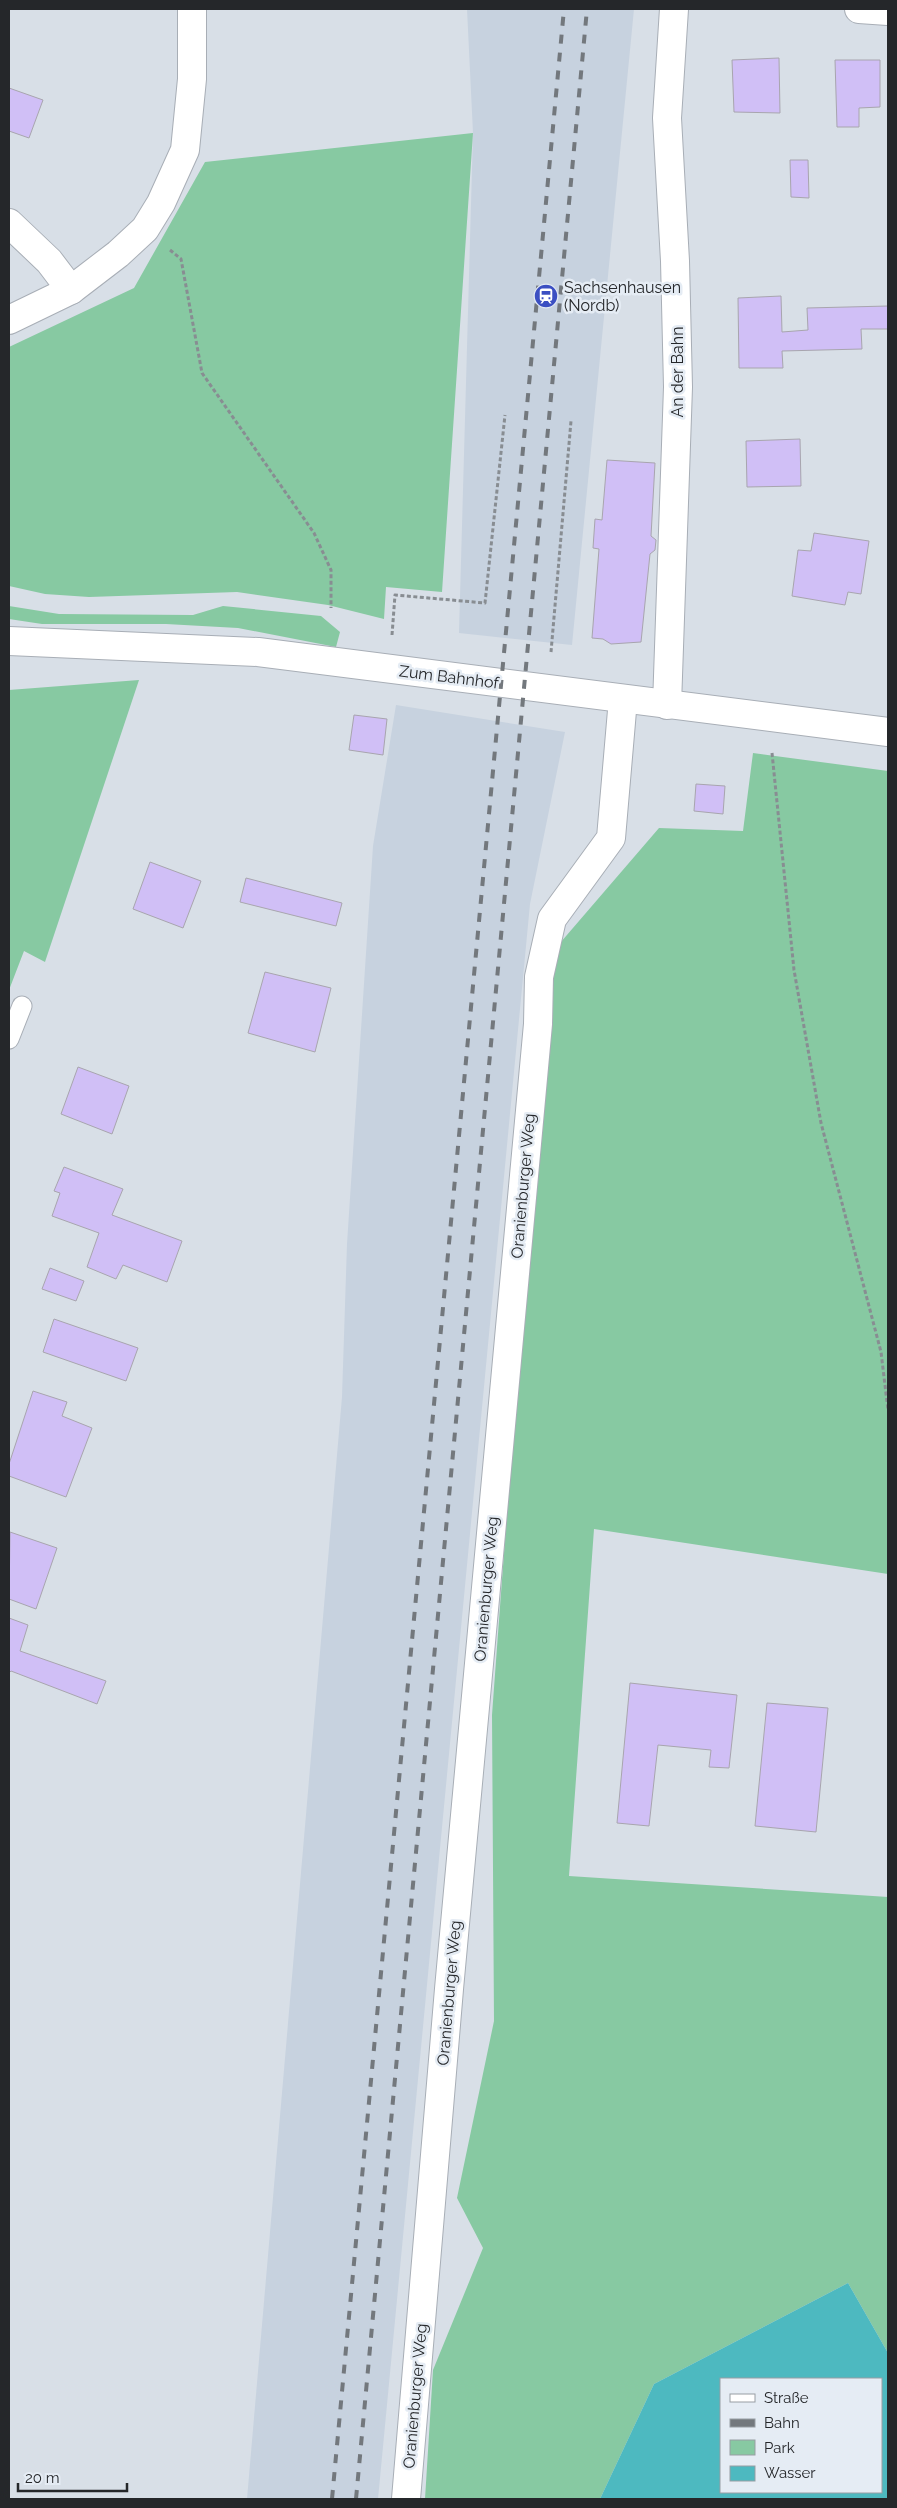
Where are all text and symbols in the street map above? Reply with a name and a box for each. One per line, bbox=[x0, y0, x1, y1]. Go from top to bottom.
place label: Sachsenhausen (Nordb) bbox=[564, 278, 681, 315]
station icon: Sachsenhausen (Nordb) bbox=[533, 283, 559, 309]
street label: An der Bahn bbox=[668, 327, 687, 417]
street label: Zum Bahnhof bbox=[398, 661, 501, 693]
street label: Oranienburger Weg bbox=[507, 1113, 539, 1259]
street label: Oranienburger Weg bbox=[470, 1516, 502, 1662]
street label: Oranienburger Weg bbox=[433, 1920, 465, 2066]
street label: Oranienburger Weg bbox=[399, 2323, 431, 2469]
legend bbox=[720, 2378, 882, 2493]
text: Straße bbox=[764, 2389, 809, 2407]
text: Bahn bbox=[764, 2414, 800, 2432]
text: Park bbox=[764, 2439, 795, 2457]
scale bar bbox=[18, 2460, 126, 2492]
text: Wasser bbox=[764, 2464, 816, 2482]
text: 20 m bbox=[25, 2469, 60, 2487]

